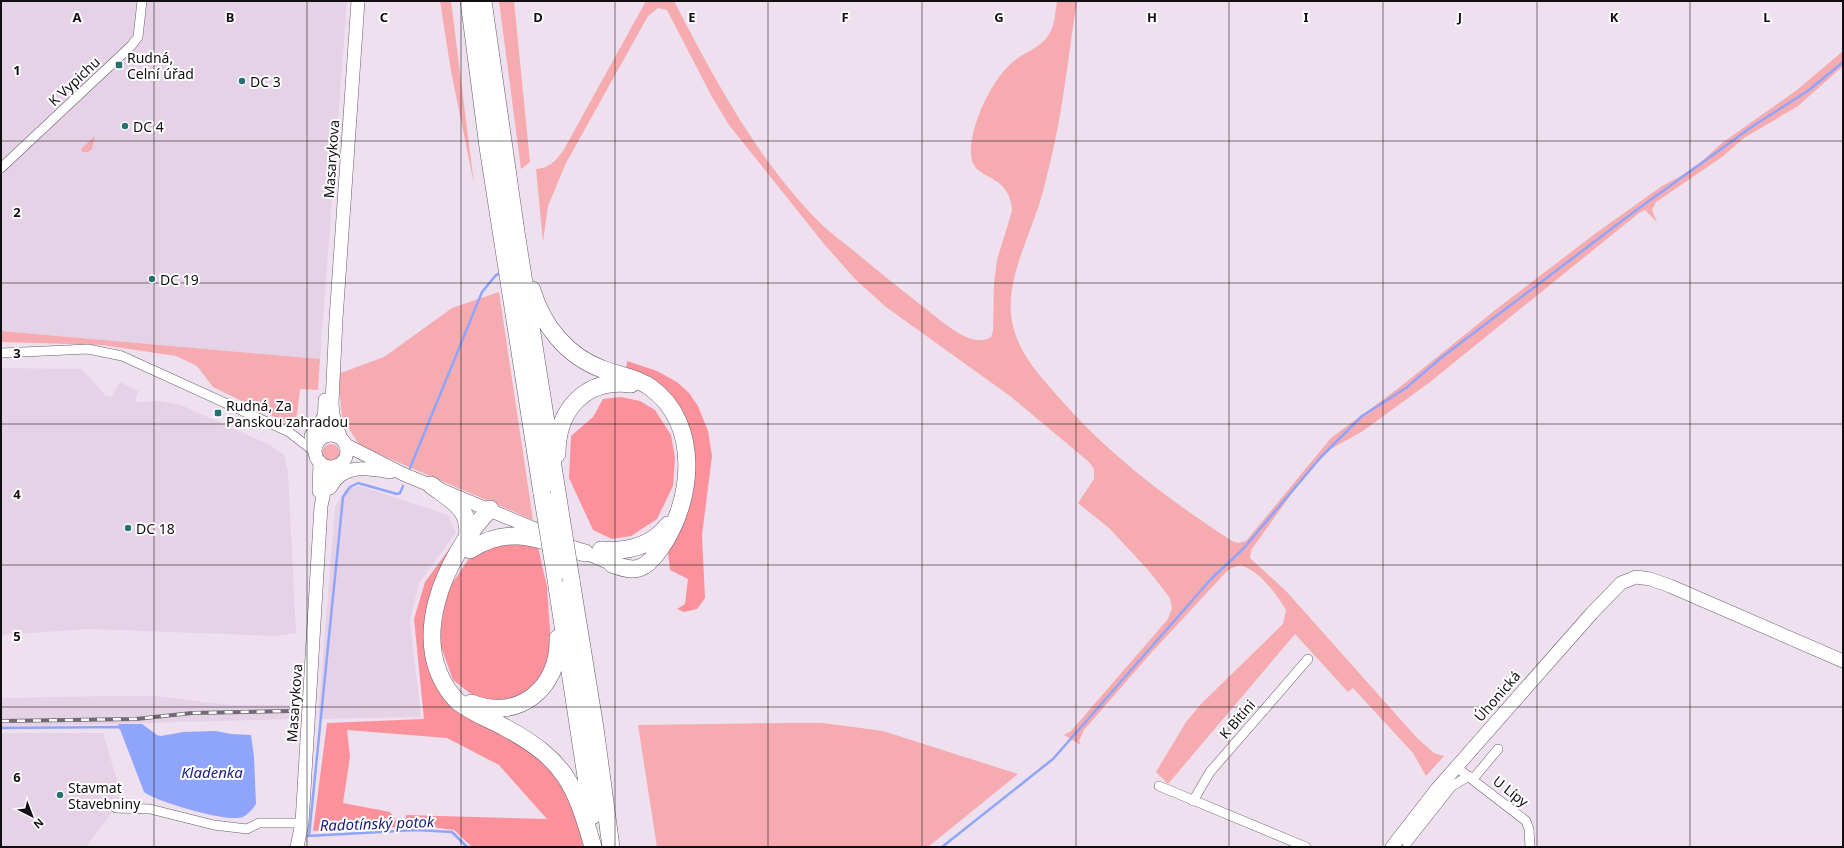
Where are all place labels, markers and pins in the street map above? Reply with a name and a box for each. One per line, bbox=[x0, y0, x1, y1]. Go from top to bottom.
place label: Rudná, Celní úřad bbox=[127, 48, 194, 83]
marker: Rudná, Celní úřad bbox=[114, 60, 124, 70]
place label: DC 3 bbox=[250, 72, 281, 91]
marker: DC 3 bbox=[237, 76, 247, 86]
place label: DC 4 bbox=[133, 117, 164, 136]
marker: DC 4 bbox=[120, 121, 130, 131]
place label: DC 19 bbox=[160, 270, 199, 289]
marker: DC 19 bbox=[147, 274, 157, 284]
place label: Rudná, Za Panskou zahradou bbox=[226, 396, 348, 431]
marker: Rudná, Za Panskou zahradou bbox=[213, 408, 223, 418]
place label: DC 18 bbox=[136, 519, 175, 538]
marker: DC 18 bbox=[123, 523, 133, 533]
place label: Stavmat Stavebniny bbox=[68, 778, 141, 813]
marker: Stavmat Stavebniny bbox=[55, 790, 65, 800]

